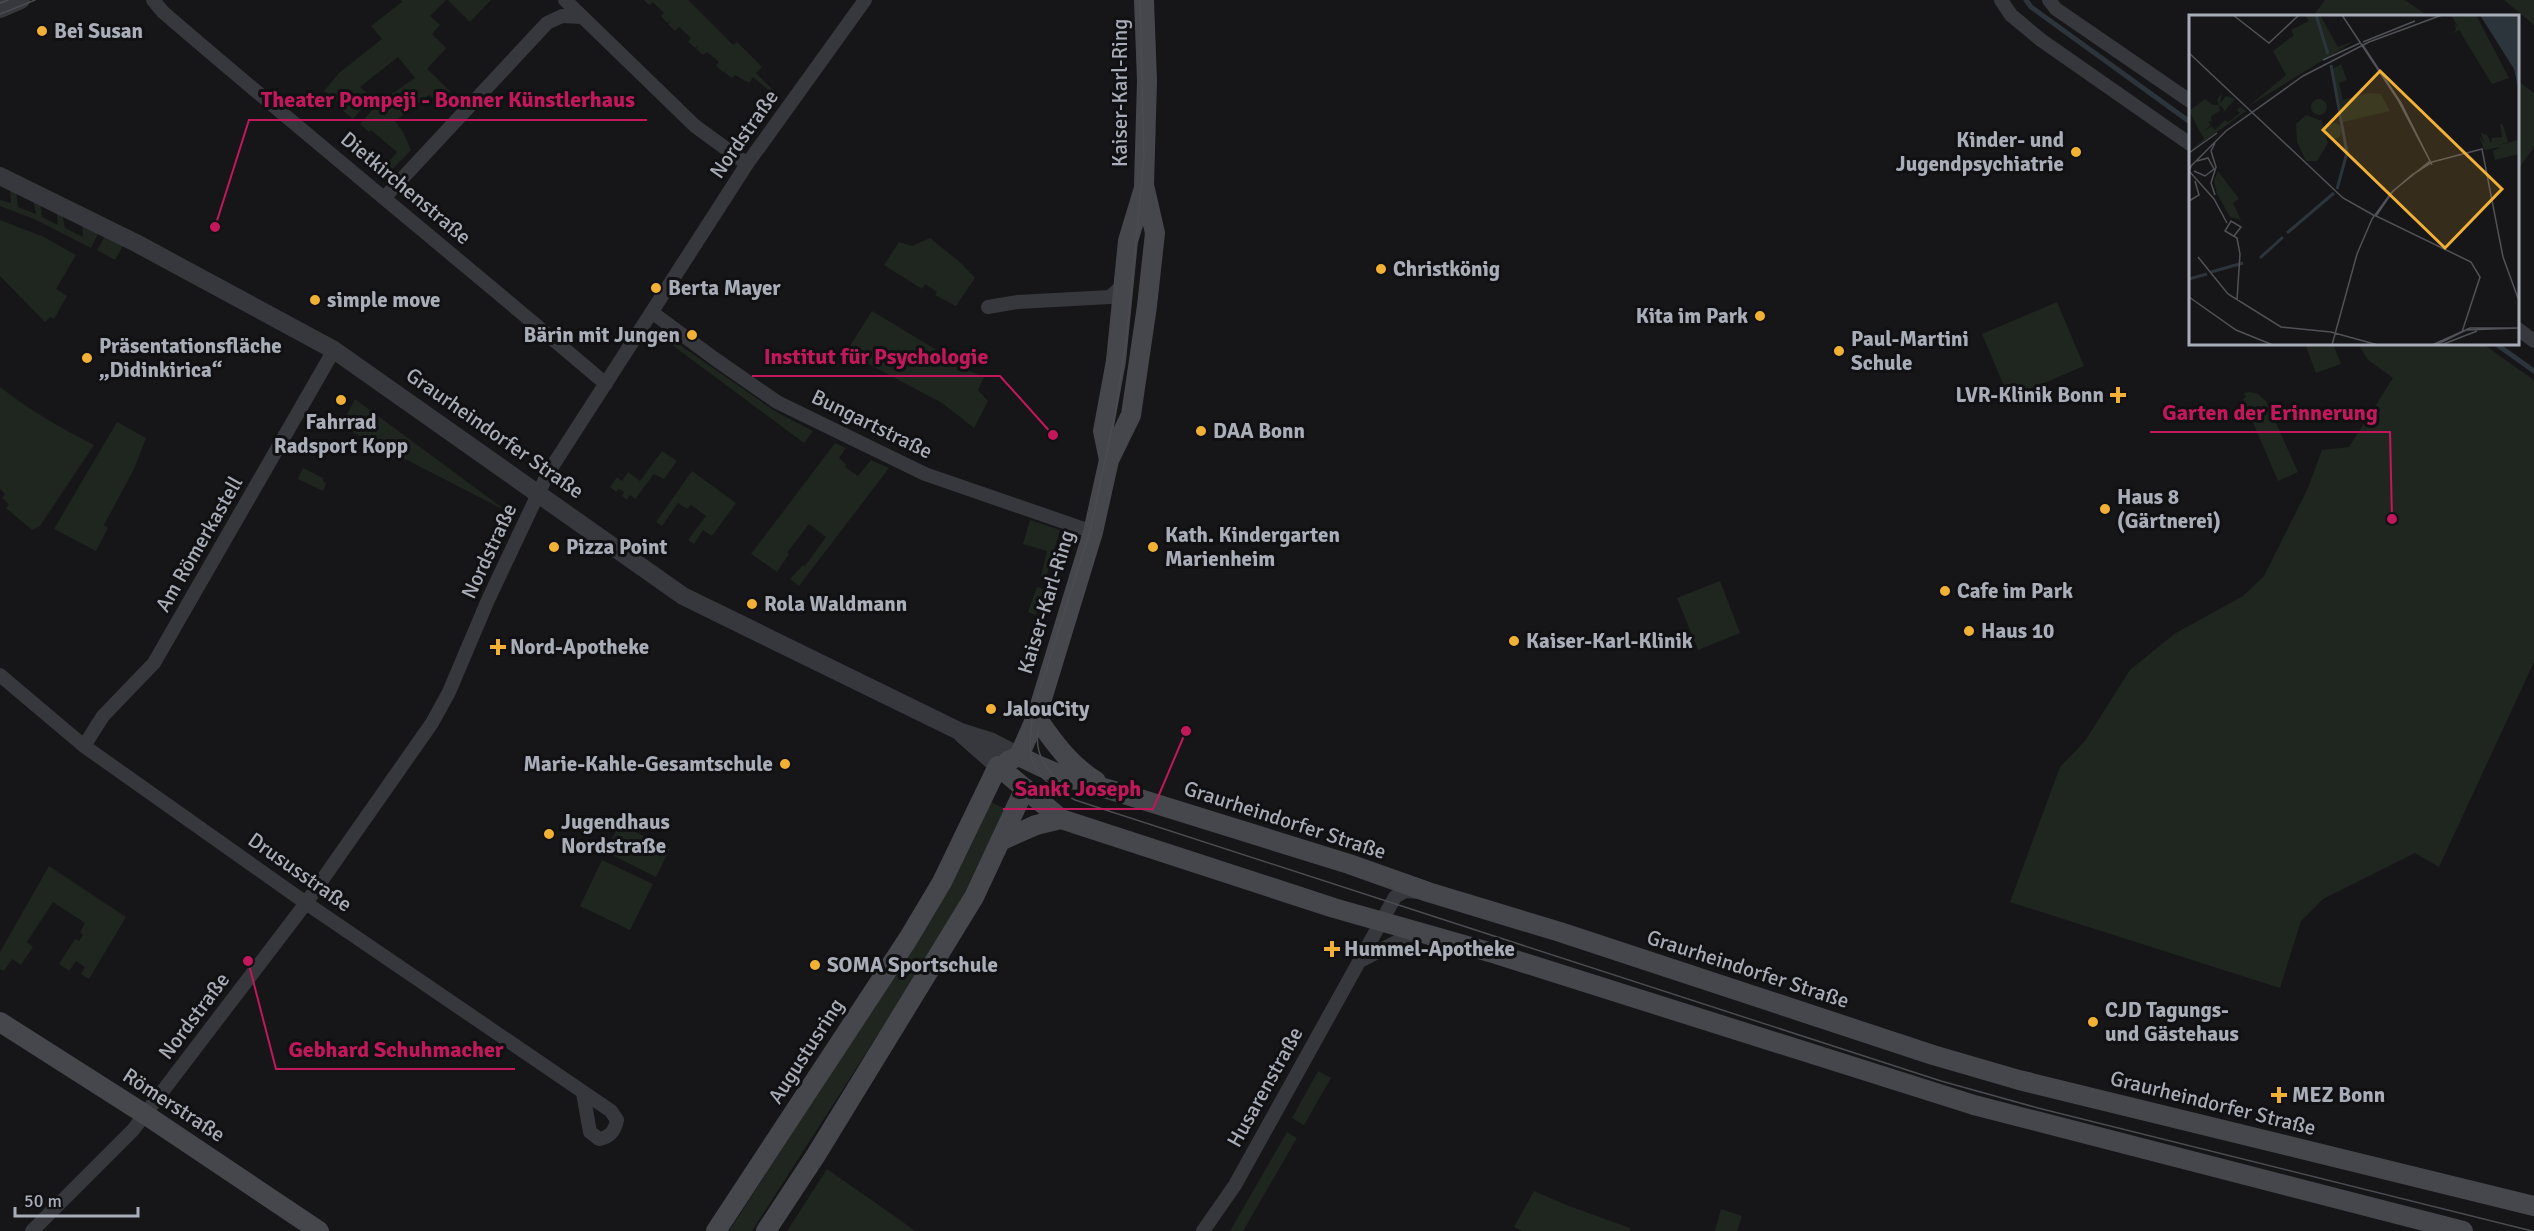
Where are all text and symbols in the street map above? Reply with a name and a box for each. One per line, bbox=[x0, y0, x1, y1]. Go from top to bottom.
inset map bbox=[2189, 15, 2519, 345]
place label: Bei Susan bbox=[54, 18, 143, 44]
street label: Kaiser-Karl-Ring bbox=[1107, 19, 1133, 167]
marker: Bei Susan bbox=[35, 24, 49, 38]
callout: Theater Pompeji - Bonner Künstlerhaus bbox=[249, 80, 647, 120]
street label: Nordstraße bbox=[704, 85, 784, 183]
text: Theater Pompeji - Bonner Künstlerhaus bbox=[261, 86, 635, 113]
street label: Dietkirchenstraße bbox=[335, 126, 477, 250]
place label: Kinder- und Jugendpsychiatrie bbox=[1896, 127, 2064, 177]
marker: Kinder- und Jugendpsychiatrie bbox=[2069, 145, 2083, 159]
place label: Christkönig bbox=[1393, 256, 1500, 282]
marker: Christkönig bbox=[1374, 262, 1388, 276]
place label: Berta Mayer bbox=[668, 275, 781, 301]
marker: Berta Mayer bbox=[649, 281, 663, 295]
place label: simple move bbox=[327, 287, 440, 313]
marker: simple move bbox=[308, 293, 322, 307]
place label: Kita im Park bbox=[1636, 303, 1748, 329]
marker: Kita im Park bbox=[1753, 309, 1767, 323]
place label: Bärin mit Jungen bbox=[524, 322, 680, 348]
place label: Paul-Martini Schule bbox=[1851, 326, 1969, 376]
marker: Bärin mit Jungen bbox=[685, 328, 699, 342]
place label: Präsentationsfläche „Didinkirica“ bbox=[99, 333, 282, 383]
callout: Institut für Psychologie bbox=[752, 336, 1000, 376]
text: Institut für Psychologie bbox=[764, 343, 988, 370]
marker: Paul-Martini Schule bbox=[1832, 344, 1846, 358]
marker: Präsentationsfläche „Didinkirica“ bbox=[80, 351, 94, 365]
street label: Graurheindorfer Straße bbox=[401, 362, 589, 504]
place label: LVR-Klinik Bonn bbox=[1956, 382, 2104, 408]
street label: Bungartstraße bbox=[807, 384, 937, 464]
marker: LVR-Klinik Bonn bbox=[2109, 386, 2127, 404]
callout: Garten der Erinnerung bbox=[2150, 392, 2390, 432]
marker: Fahrrad Radsport Kopp bbox=[334, 393, 348, 407]
text: Garten der Erinnerung bbox=[2162, 399, 2378, 426]
place label: Fahrrad Radsport Kopp bbox=[274, 409, 408, 459]
place label: DAA Bonn bbox=[1213, 418, 1305, 444]
marker: DAA Bonn bbox=[1194, 424, 1208, 438]
street label: Am Römerkastell bbox=[150, 471, 248, 617]
place label: Haus 8 (Gärtnerei) bbox=[2117, 484, 2221, 534]
street label: Nordstraße bbox=[456, 499, 522, 603]
marker: Haus 8 (Gärtnerei) bbox=[2098, 502, 2112, 516]
place label: Kath. Kindergarten Marienheim bbox=[1165, 522, 1340, 572]
street label: Kaiser-Karl-Ring bbox=[1012, 527, 1080, 677]
place label: Pizza Point bbox=[566, 534, 668, 560]
marker: Pizza Point bbox=[547, 540, 561, 554]
marker: Kath. Kindergarten Marienheim bbox=[1146, 540, 1160, 554]
place label: Cafe im Park bbox=[1957, 578, 2073, 604]
marker: Cafe im Park bbox=[1938, 584, 1952, 598]
place label: Rola Waldmann bbox=[764, 591, 907, 617]
marker: Rola Waldmann bbox=[745, 597, 759, 611]
place label: Haus 10 bbox=[1981, 618, 2054, 644]
marker: Haus 10 bbox=[1962, 624, 1976, 638]
place label: Kaiser-Karl-Klinik bbox=[1526, 628, 1693, 654]
place label: Nord-Apotheke bbox=[510, 634, 649, 660]
marker: Kaiser-Karl-Klinik bbox=[1507, 634, 1521, 648]
marker: Nord-Apotheke bbox=[491, 640, 505, 654]
place label: JalouCity bbox=[1003, 696, 1090, 722]
marker: JalouCity bbox=[984, 702, 998, 716]
place label: Marie-Kahle-Gesamtschule bbox=[523, 751, 773, 777]
marker: Marie-Kahle-Gesamtschule bbox=[778, 757, 792, 771]
callout: Sankt Joseph bbox=[1003, 769, 1153, 809]
text: Sankt Joseph bbox=[1015, 775, 1141, 802]
street label: Graurheindorfer Straße bbox=[1181, 775, 1389, 865]
place label: Jugendhaus Nordstraße bbox=[561, 809, 670, 859]
street label: Drususstraße bbox=[243, 827, 357, 917]
marker: Jugendhaus Nordstraße bbox=[542, 827, 556, 841]
street label: Graurheindorfer Straße bbox=[1644, 924, 1852, 1014]
place label: Hummel-Apotheke bbox=[1344, 936, 1515, 962]
marker: Hummel-Apotheke bbox=[1325, 942, 1339, 956]
place label: SOMA Sportschule bbox=[827, 952, 998, 978]
marker: SOMA Sportschule bbox=[808, 958, 822, 972]
street label: Nordstraße bbox=[153, 967, 235, 1065]
street label: Augustusring bbox=[762, 994, 850, 1108]
place label: CJD Tagungs- und Gästehaus bbox=[2105, 997, 2239, 1047]
marker: CJD Tagungs- und Gästehaus bbox=[2086, 1015, 2100, 1029]
street label: Husarenstraße bbox=[1221, 1022, 1309, 1152]
callout: Gebhard Schuhmacher bbox=[276, 1029, 515, 1069]
text: Gebhard Schuhmacher bbox=[288, 1036, 504, 1063]
street label: Römerstraße bbox=[118, 1062, 230, 1148]
street label: Graurheindorfer Straße bbox=[2107, 1065, 2319, 1141]
place label: MEZ Bonn bbox=[2292, 1082, 2385, 1108]
marker: MEZ Bonn bbox=[2270, 1086, 2288, 1104]
scale bar bbox=[15, 1180, 138, 1218]
text: 50 m bbox=[24, 1190, 62, 1212]

